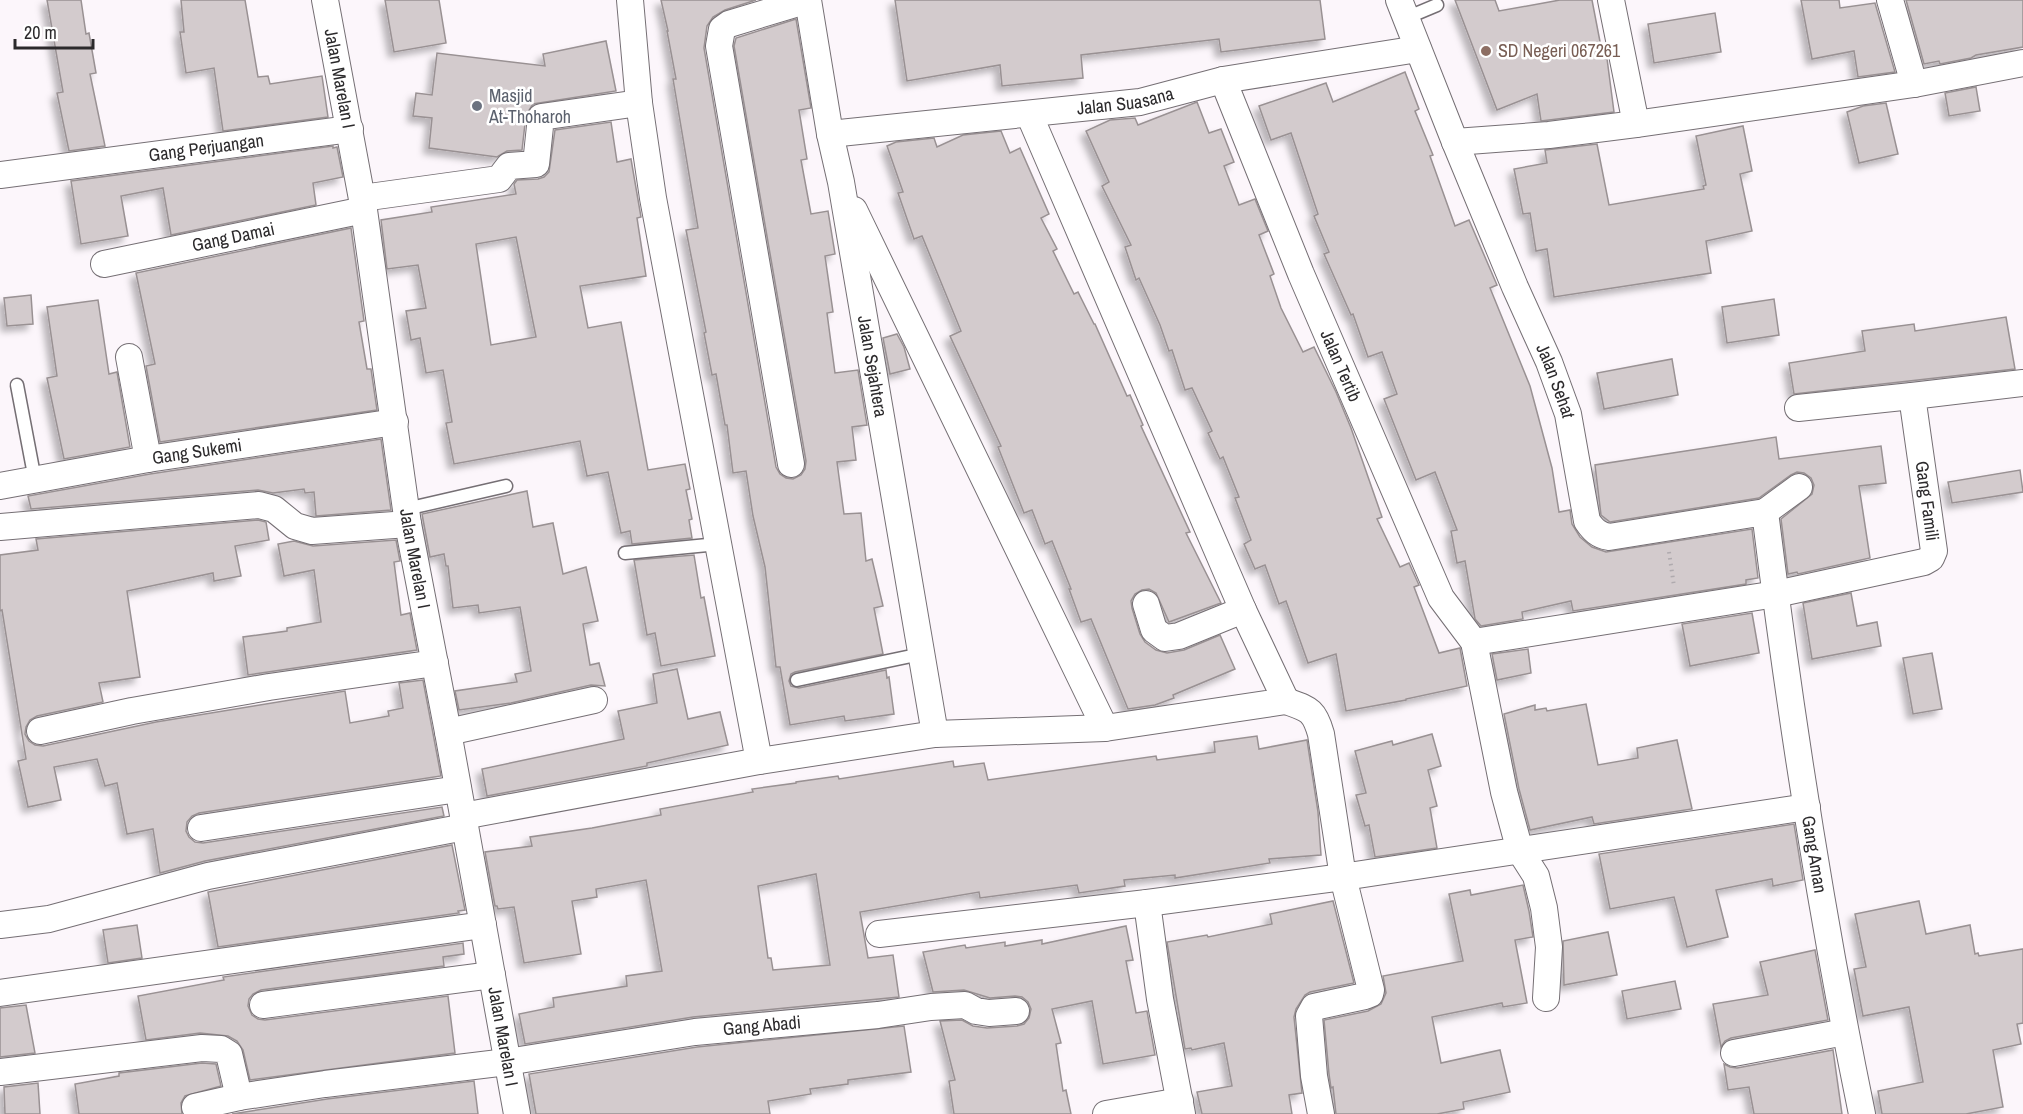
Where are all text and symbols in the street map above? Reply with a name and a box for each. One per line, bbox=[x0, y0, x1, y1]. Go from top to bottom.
scale bar bbox=[15, 12, 93, 50]
text: 20 m bbox=[24, 20, 57, 45]
street label: Jalan Marelan I bbox=[319, 27, 362, 131]
place label: SD Negeri 067261 bbox=[1498, 38, 1621, 63]
marker: SD Negeri 067261 bbox=[1479, 44, 1493, 58]
street label: Jalan Suasana bbox=[1075, 81, 1176, 120]
place label: Masjid At-Thoharoh bbox=[488, 83, 571, 129]
marker: Masjid At-Thoharoh bbox=[470, 99, 484, 113]
street label: Gang Perjuangan bbox=[147, 127, 265, 167]
street label: Gang Damai bbox=[190, 216, 277, 257]
street label: Jalan Sejahtera bbox=[852, 314, 894, 419]
street label: Jalan Tertib bbox=[1315, 326, 1368, 405]
street label: Jalan Sehat bbox=[1530, 339, 1581, 420]
street label: Gang Sukemi bbox=[150, 432, 243, 470]
street label: Gang Famili bbox=[1910, 459, 1945, 543]
street label: Jalan Marelan I bbox=[394, 507, 437, 611]
street label: Gang Aman bbox=[1796, 814, 1833, 895]
street label: Jalan Marelan I bbox=[482, 985, 525, 1088]
street label: Gang Abadi bbox=[722, 1009, 802, 1041]

